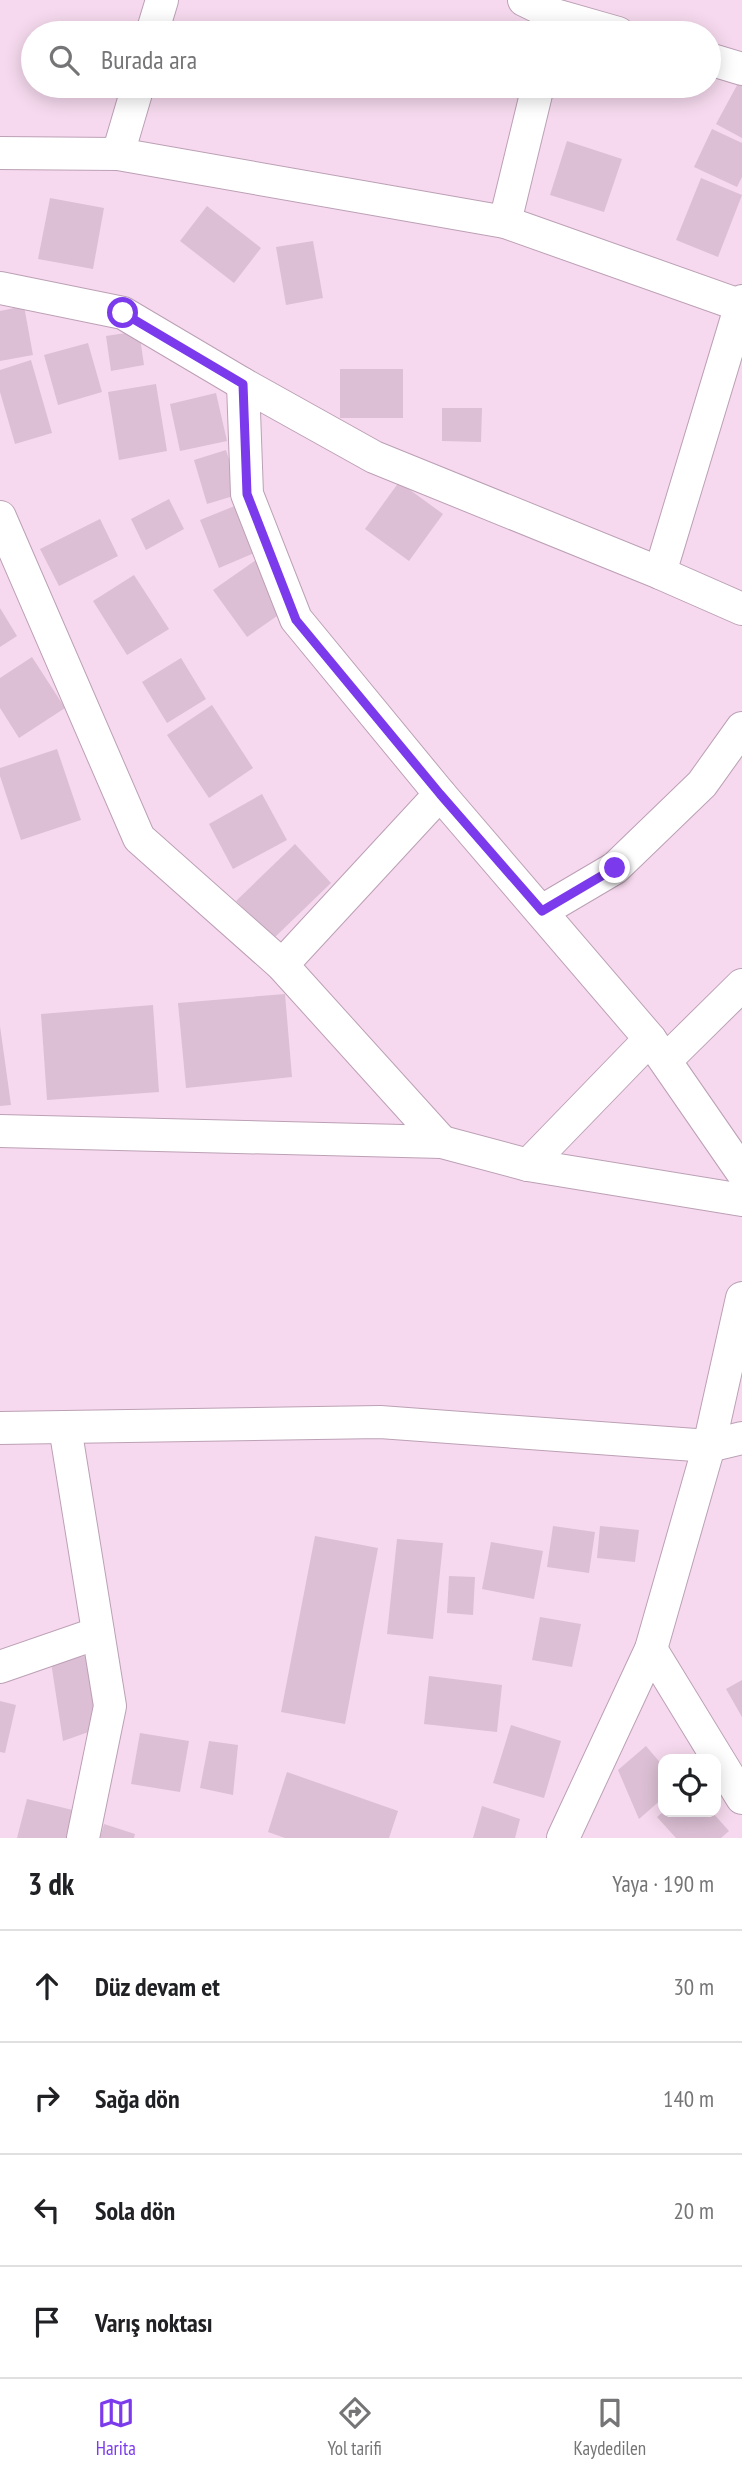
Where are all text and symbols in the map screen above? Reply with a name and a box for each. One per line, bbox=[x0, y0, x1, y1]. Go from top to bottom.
search box bbox=[21, 21, 721, 98]
icon: search bbox=[45, 41, 83, 79]
text: Burada ara bbox=[101, 43, 197, 76]
route start bbox=[107, 297, 138, 328]
route end bbox=[599, 852, 630, 883]
map controls bbox=[658, 1754, 721, 1817]
button: locate bbox=[658, 1754, 721, 1817]
text: 3 dk bbox=[28, 1864, 74, 1903]
text: Yaya · 190 m bbox=[612, 1869, 714, 1898]
icon: ahead bbox=[28, 1967, 66, 2005]
text: Düz devam et bbox=[95, 1970, 220, 2003]
text: 30 m bbox=[673, 1972, 714, 2001]
icon: right bbox=[28, 2079, 66, 2117]
text: Sağa dön bbox=[95, 2082, 180, 2115]
text: 140 m bbox=[663, 2084, 714, 2113]
icon: left bbox=[28, 2191, 66, 2229]
text: Sola dön bbox=[95, 2194, 175, 2227]
text: 20 m bbox=[673, 2196, 714, 2225]
icon: arrive bbox=[28, 2303, 66, 2341]
text: Varış noktası bbox=[95, 2306, 213, 2339]
tab: Harita bbox=[96, 2394, 136, 2460]
tab: Yol tarifi bbox=[327, 2394, 382, 2460]
tab: Kaydedilen bbox=[573, 2394, 646, 2460]

